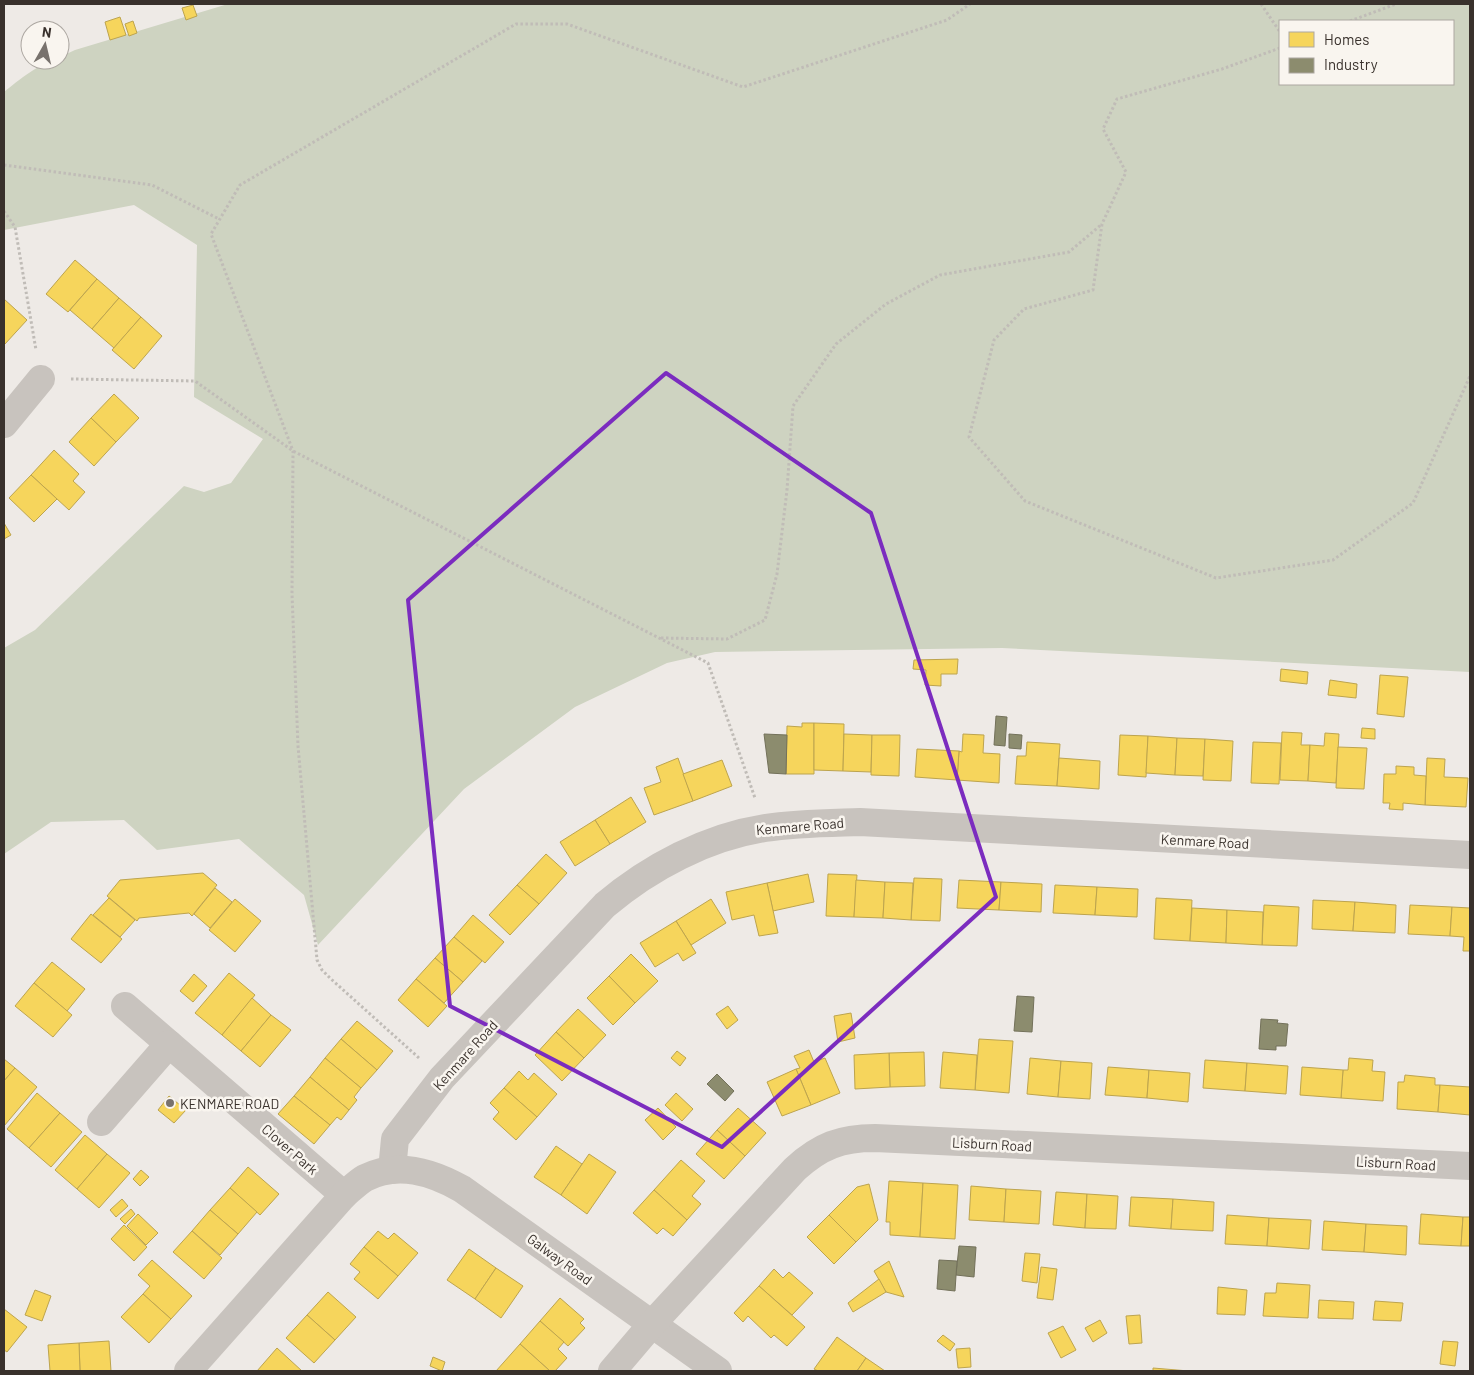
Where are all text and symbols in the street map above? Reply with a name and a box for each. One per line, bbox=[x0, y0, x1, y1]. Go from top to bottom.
north arrow bbox=[20, 20, 70, 70]
legend bbox=[1279, 20, 1454, 85]
text: N bbox=[41, 23, 53, 41]
text: Homes bbox=[1324, 30, 1369, 48]
text: Industry bbox=[1324, 55, 1378, 73]
street label: Kenmare Road bbox=[755, 814, 845, 838]
street label: Kenmare Road bbox=[1160, 830, 1250, 852]
street label: Kenmare Road bbox=[429, 1016, 501, 1094]
place label: KENMARE ROAD bbox=[180, 1095, 279, 1112]
marker: KENMARE ROAD bbox=[164, 1097, 176, 1109]
street label: Clover Park bbox=[259, 1120, 321, 1178]
street label: Lisburn Road bbox=[952, 1133, 1032, 1155]
street label: Lisburn Road bbox=[1356, 1152, 1436, 1174]
street label: Galway Road bbox=[524, 1230, 596, 1288]

